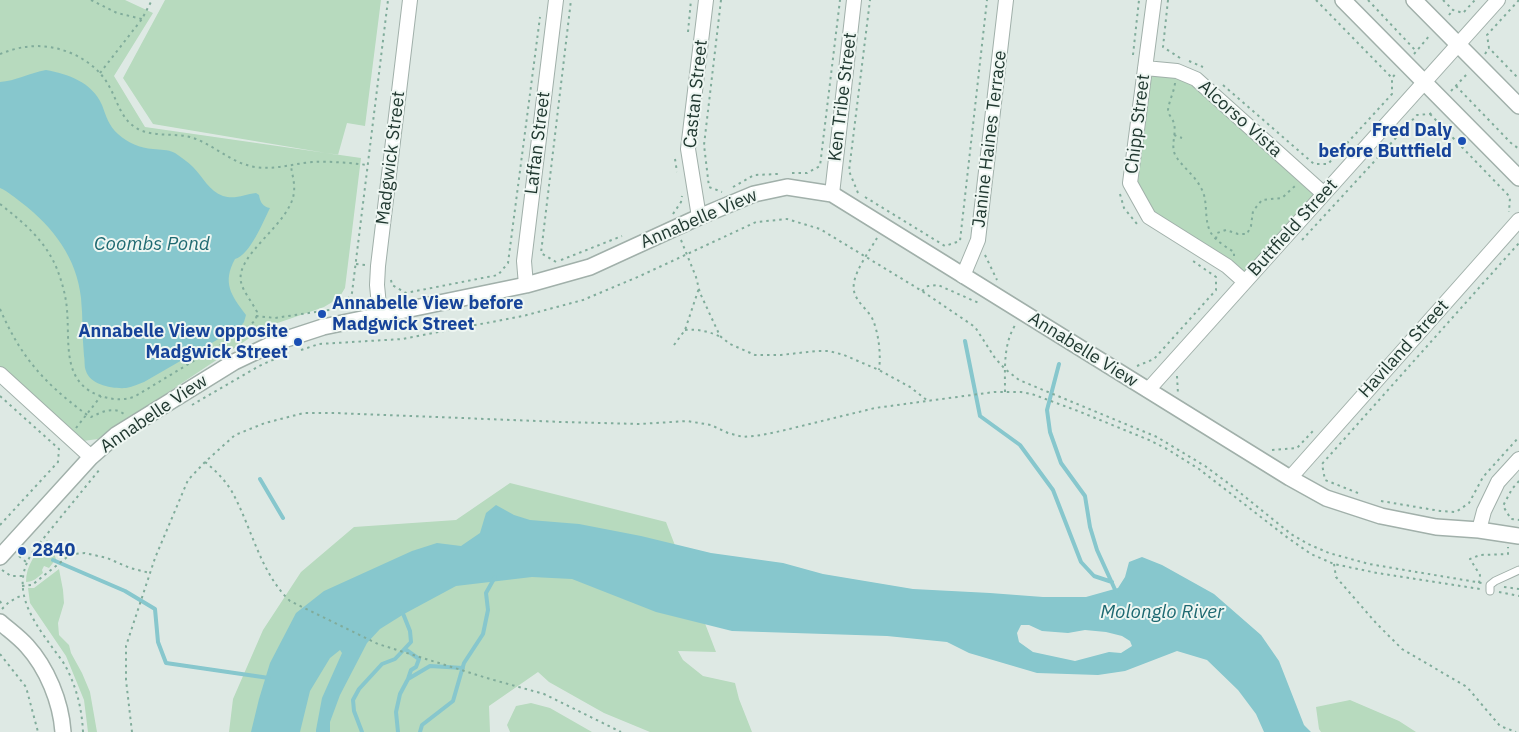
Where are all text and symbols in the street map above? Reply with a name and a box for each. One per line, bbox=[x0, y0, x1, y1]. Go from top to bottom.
street label: Ken Tribe Street bbox=[824, 31, 862, 163]
street label: Castan Street bbox=[680, 39, 712, 149]
street label: Janine Haines Terrace bbox=[968, 49, 1012, 229]
street label: Chipp Street bbox=[1121, 73, 1155, 175]
street label: Alcorso Vista bbox=[1194, 76, 1286, 162]
street label: Madgwick Street bbox=[372, 90, 410, 226]
street label: Laffan Street bbox=[521, 90, 555, 196]
place label: Fred Daly before Buttfield bbox=[1318, 120, 1452, 162]
marker: Fred Daly before Buttfield bbox=[1456, 135, 1468, 147]
street label: Buttfield Street bbox=[1244, 175, 1342, 281]
street label: Annabelle View bbox=[637, 185, 761, 253]
water label: Coombs Pond bbox=[94, 234, 210, 256]
place label: Annabelle View before Madgwick Street bbox=[332, 293, 523, 336]
street label: Haviland Street bbox=[1354, 296, 1454, 402]
marker: Annabelle View before Madgwick Street bbox=[316, 308, 328, 320]
street label: Annabelle View bbox=[1024, 308, 1142, 392]
place label: Annabelle View opposite Madgwick Street bbox=[78, 321, 288, 364]
marker: Annabelle View opposite Madgwick Street bbox=[292, 336, 304, 348]
street label: Annabelle View bbox=[96, 370, 212, 458]
place label: 2840 bbox=[32, 540, 75, 562]
marker: 2840 bbox=[16, 545, 28, 557]
water label: Molonglo River bbox=[1100, 602, 1224, 624]

